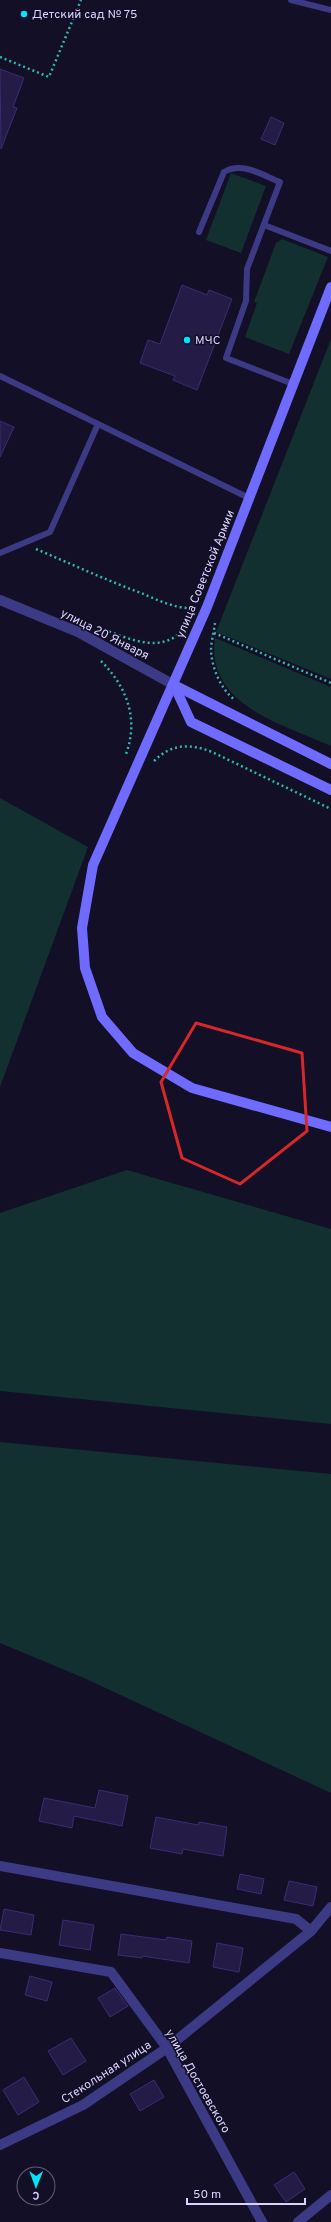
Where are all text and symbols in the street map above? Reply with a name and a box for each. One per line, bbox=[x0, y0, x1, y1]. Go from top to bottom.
place label: Детский сад № 75 bbox=[32, 7, 138, 23]
marker: Детский сад № 75 bbox=[19, 9, 29, 19]
place label: МЧС bbox=[195, 333, 221, 349]
marker: МЧС bbox=[182, 335, 192, 345]
street label: улица Советской Армии bbox=[173, 508, 239, 641]
street label: улица 20 Января bbox=[57, 606, 152, 664]
street label: улица Достоевского bbox=[161, 2027, 234, 2137]
street label: Стекольная улица bbox=[58, 2038, 155, 2108]
north arrow bbox=[16, 2166, 56, 2206]
scale bar bbox=[187, 2180, 305, 2206]
text: 50 m bbox=[193, 2187, 221, 2203]
text: С bbox=[32, 2188, 39, 2202]

